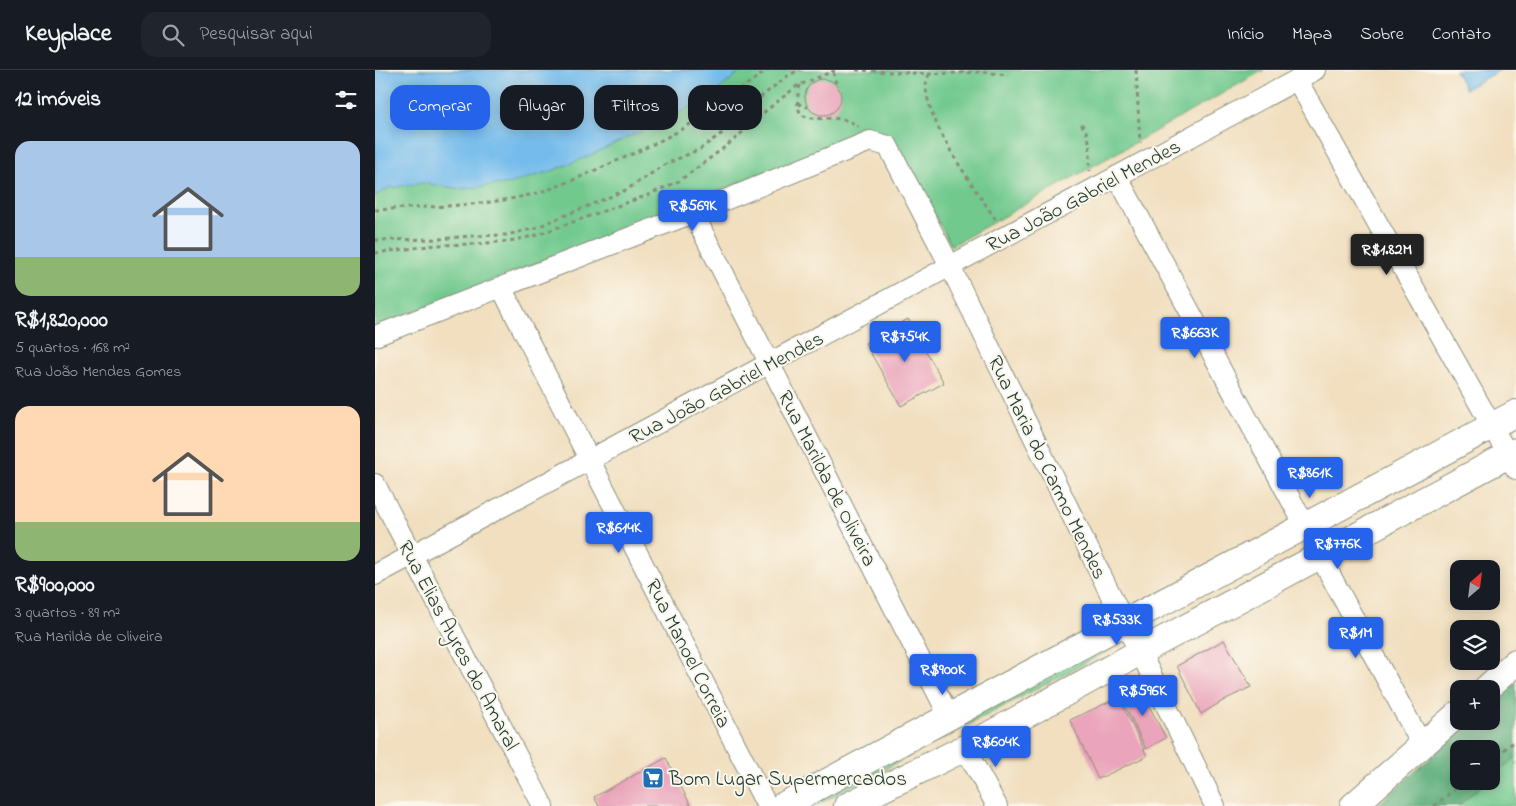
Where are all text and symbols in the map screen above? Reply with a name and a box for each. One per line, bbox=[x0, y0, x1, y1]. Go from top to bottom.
search box bbox=[141, 12, 491, 57]
text: Keyplace bbox=[25, 17, 111, 52]
icon: search bbox=[159, 21, 187, 49]
text: Pesquisar aqui bbox=[199, 21, 313, 48]
text: Início bbox=[1227, 22, 1264, 48]
text: Mapa bbox=[1292, 22, 1332, 48]
text: Sobre bbox=[1360, 22, 1404, 48]
text: Contato bbox=[1432, 22, 1491, 48]
text: 12 imóveis bbox=[15, 85, 101, 115]
chip: Comprar bbox=[390, 85, 490, 130]
chip: Alugar bbox=[500, 85, 584, 130]
chip: Filtros bbox=[594, 85, 678, 130]
chip: Novo bbox=[688, 85, 762, 130]
icon: filters bbox=[332, 86, 360, 114]
street label: Rua João Gabriel Mendes bbox=[981, 133, 1187, 261]
icon: home bbox=[143, 174, 233, 264]
pin: R$569K bbox=[652, 190, 734, 232]
text: R$569K bbox=[669, 194, 717, 218]
pin: R$1.82M bbox=[1341, 234, 1433, 276]
text: R$1.82M bbox=[1362, 238, 1412, 262]
text: R$1,820,000 bbox=[15, 306, 108, 336]
pin: R$663K bbox=[1154, 316, 1236, 359]
pin: R$754K bbox=[864, 320, 946, 363]
text: R$663K bbox=[1172, 321, 1218, 345]
street label: Rua João Gabriel Mendes bbox=[624, 325, 830, 453]
text: R$754K bbox=[881, 325, 929, 349]
text: 5 quartos · 168 m² bbox=[15, 336, 130, 360]
street label: Rua Maria do Carmo Mendes bbox=[979, 351, 1113, 585]
text: Rua João Mendes Gomes bbox=[15, 360, 181, 384]
street label: Rua Marilda de Oliveira bbox=[769, 386, 884, 572]
icon: home bbox=[143, 439, 233, 529]
pin: R$861K bbox=[1269, 456, 1351, 499]
text: R$861K bbox=[1288, 461, 1332, 485]
pin: R$614K bbox=[578, 512, 660, 554]
text: R$614K bbox=[596, 516, 642, 540]
pin: R$776K bbox=[1297, 528, 1379, 570]
text: R$776K bbox=[1315, 532, 1361, 556]
street label: Rua Elias Ayres do Amaral bbox=[387, 536, 525, 757]
north arrow bbox=[1450, 560, 1500, 610]
map controls bbox=[1450, 560, 1500, 790]
text: R$900,000 bbox=[15, 571, 95, 601]
street label: Rua Manoel Correia bbox=[637, 574, 738, 734]
text: 3 quartos · 89 m² bbox=[15, 601, 120, 625]
pin: R$533K bbox=[1076, 604, 1158, 646]
text: R$533K bbox=[1093, 608, 1141, 632]
pin: R$1M bbox=[1326, 616, 1386, 659]
button: layers bbox=[1450, 620, 1500, 670]
text: R$1M bbox=[1339, 621, 1373, 645]
text: Rua Marilda de Oliveira bbox=[15, 625, 163, 649]
pin: R$900K bbox=[902, 654, 984, 696]
text: R$900K bbox=[921, 658, 965, 682]
pin: R$596K bbox=[1102, 674, 1184, 717]
text: R$596K bbox=[1119, 679, 1167, 703]
button: + bbox=[1450, 680, 1500, 730]
pin: R$604K bbox=[955, 726, 1037, 768]
text: R$604K bbox=[973, 730, 1019, 754]
button: − bbox=[1450, 740, 1500, 790]
place label: Bom Lugar Supermercados bbox=[668, 765, 907, 797]
supermarket icon: Bom Lugar Supermercados bbox=[641, 766, 665, 790]

